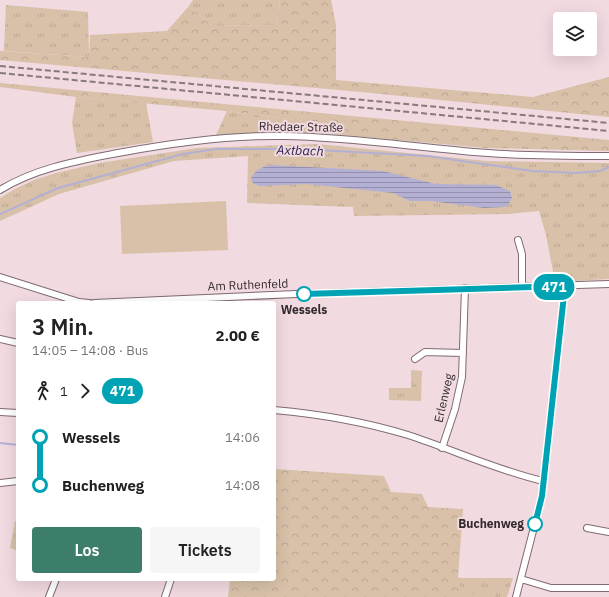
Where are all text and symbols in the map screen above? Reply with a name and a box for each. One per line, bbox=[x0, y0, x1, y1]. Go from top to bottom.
map controls bbox=[553, 12, 597, 56]
button: layers bbox=[553, 12, 597, 56]
street label: Rhedaer Straße bbox=[259, 118, 344, 135]
water label: Axtbach bbox=[275, 141, 324, 160]
line badge: 471 bbox=[531, 274, 577, 300]
street label: Am Ruthenfeld bbox=[207, 276, 289, 293]
text: 471 bbox=[541, 278, 567, 296]
marker: Wessels bbox=[296, 286, 312, 302]
place label: Wessels bbox=[281, 302, 327, 317]
text: 3 Min. bbox=[32, 312, 94, 341]
text: 2.00 € bbox=[215, 326, 260, 345]
text: 14:05 – 14:08 · Bus bbox=[32, 342, 148, 359]
street label: Erlenweg bbox=[431, 371, 457, 424]
icon: walk bbox=[32, 380, 54, 402]
icon: forward bbox=[74, 380, 96, 402]
text: 471 bbox=[110, 382, 135, 400]
text: 1 bbox=[60, 383, 68, 400]
text: Wessels bbox=[62, 428, 120, 447]
text: 14:06 bbox=[225, 429, 260, 446]
text: Buchenweg bbox=[62, 476, 144, 495]
text: 14:08 bbox=[225, 477, 260, 494]
place label: Buchenweg bbox=[458, 516, 524, 531]
marker: Buchenweg bbox=[527, 516, 543, 532]
button: Los bbox=[32, 527, 142, 573]
button: Tickets bbox=[150, 527, 260, 573]

